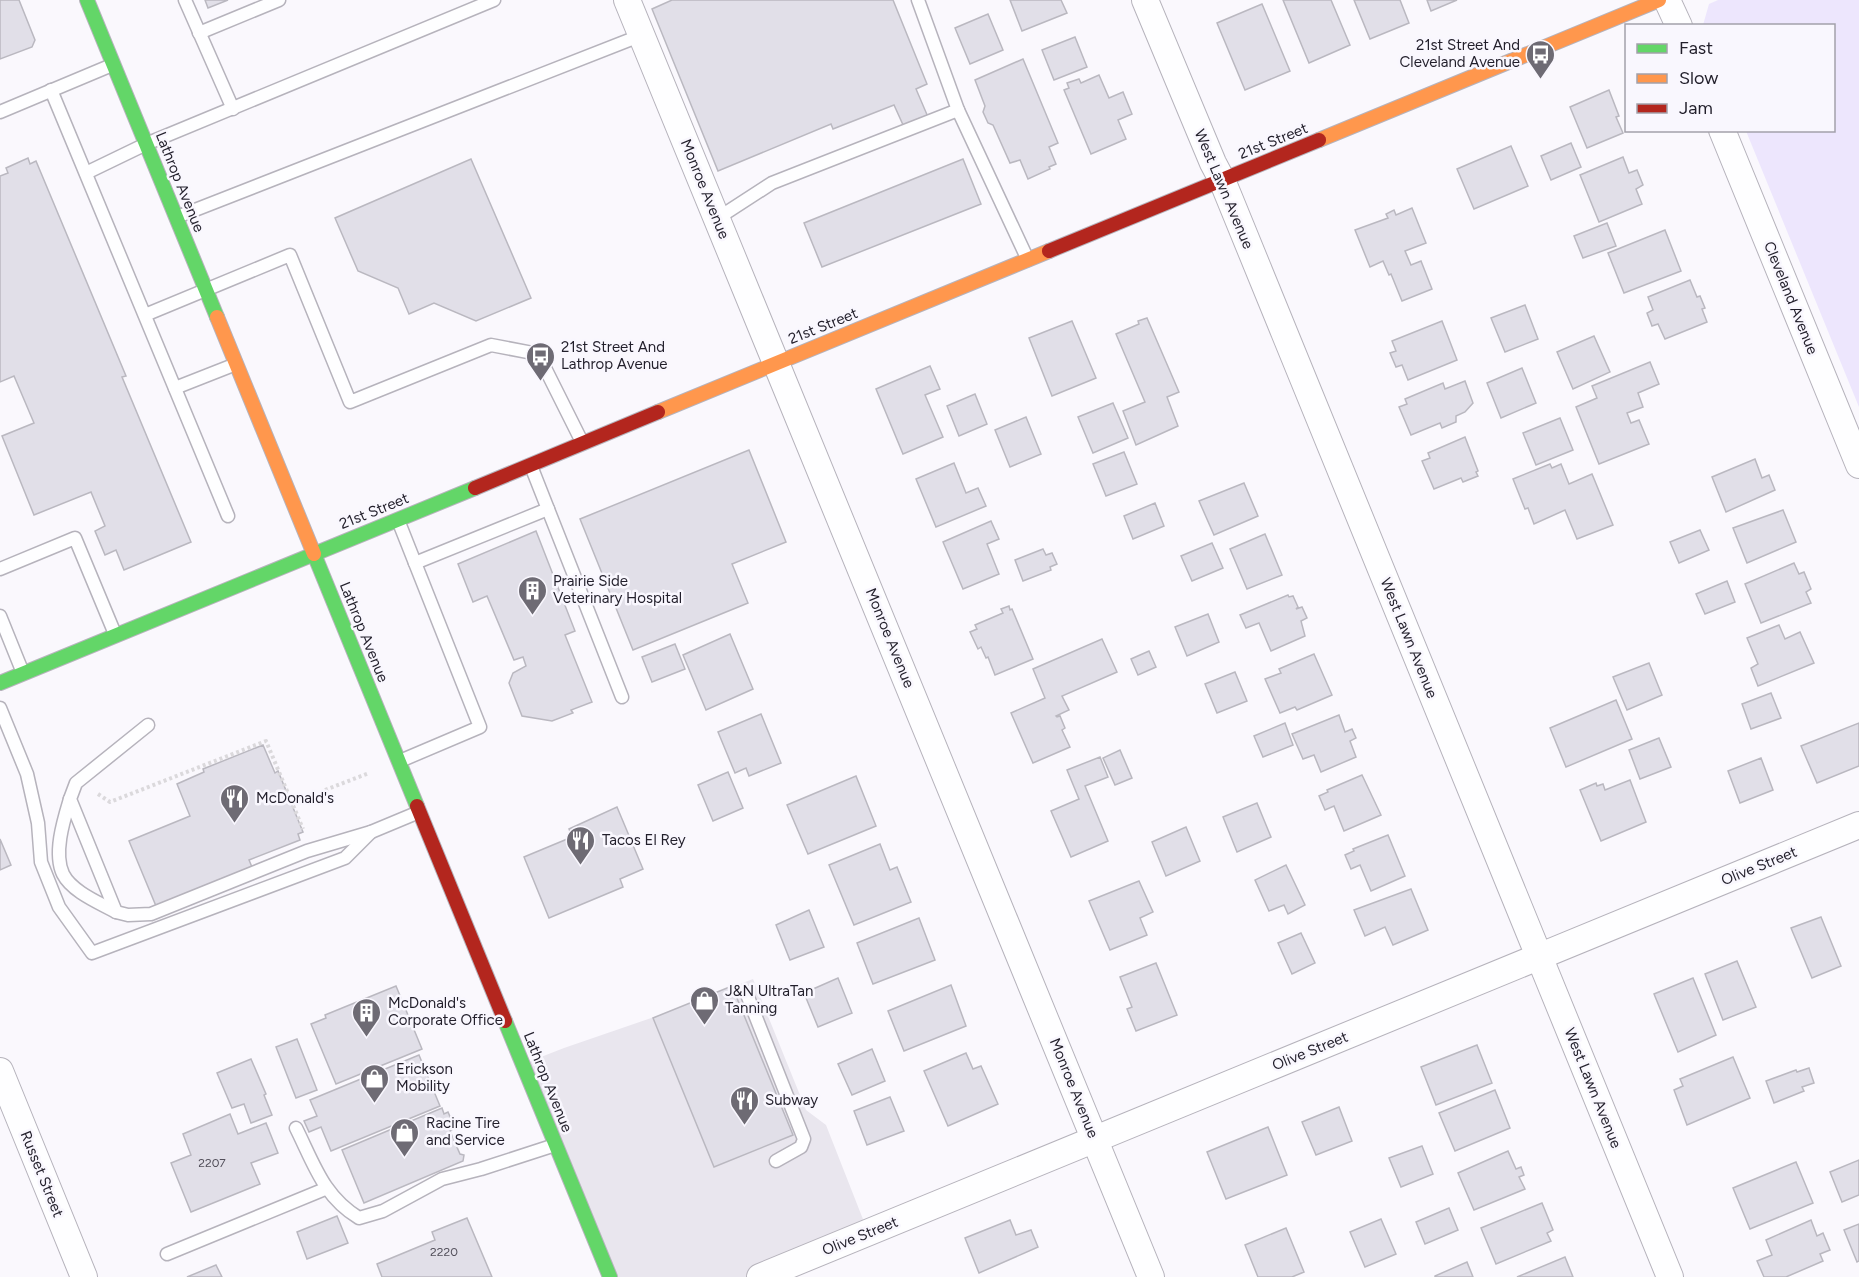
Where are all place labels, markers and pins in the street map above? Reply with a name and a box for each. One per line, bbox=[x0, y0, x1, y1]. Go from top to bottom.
place label: 21st Street And Cleveland Avenue bbox=[1400, 36, 1520, 71]
bus stop icon: 21st Street And Cleveland Avenue bbox=[1525, 38, 1557, 80]
place label: 21st Street And Lathrop Avenue bbox=[561, 338, 668, 373]
bus stop icon: 21st Street And Lathrop Avenue bbox=[524, 340, 556, 382]
place label: Prairie Side Veterinary Hospital bbox=[553, 572, 682, 607]
building icon: Prairie Side Veterinary Hospital bbox=[516, 574, 548, 616]
restaurant icon: McDonald's bbox=[219, 782, 251, 824]
place label: McDonald's bbox=[256, 789, 334, 807]
restaurant icon: Tacos El Rey bbox=[565, 824, 597, 866]
place label: Tacos El Rey bbox=[602, 831, 686, 849]
place label: J&N UltraTan Tanning bbox=[725, 982, 813, 1017]
shop icon: J&N UltraTan Tanning bbox=[688, 984, 720, 1026]
place label: McDonald's Corporate Office bbox=[388, 994, 503, 1029]
building icon: McDonald's Corporate Office bbox=[351, 996, 383, 1038]
place label: Erickson Mobility bbox=[396, 1060, 453, 1095]
shop icon: Erickson Mobility bbox=[359, 1062, 391, 1104]
restaurant icon: Subway bbox=[728, 1084, 760, 1126]
place label: Subway bbox=[765, 1091, 818, 1109]
place label: Racine Tire and Service bbox=[426, 1114, 505, 1149]
shop icon: Racine Tire and Service bbox=[389, 1116, 421, 1158]

